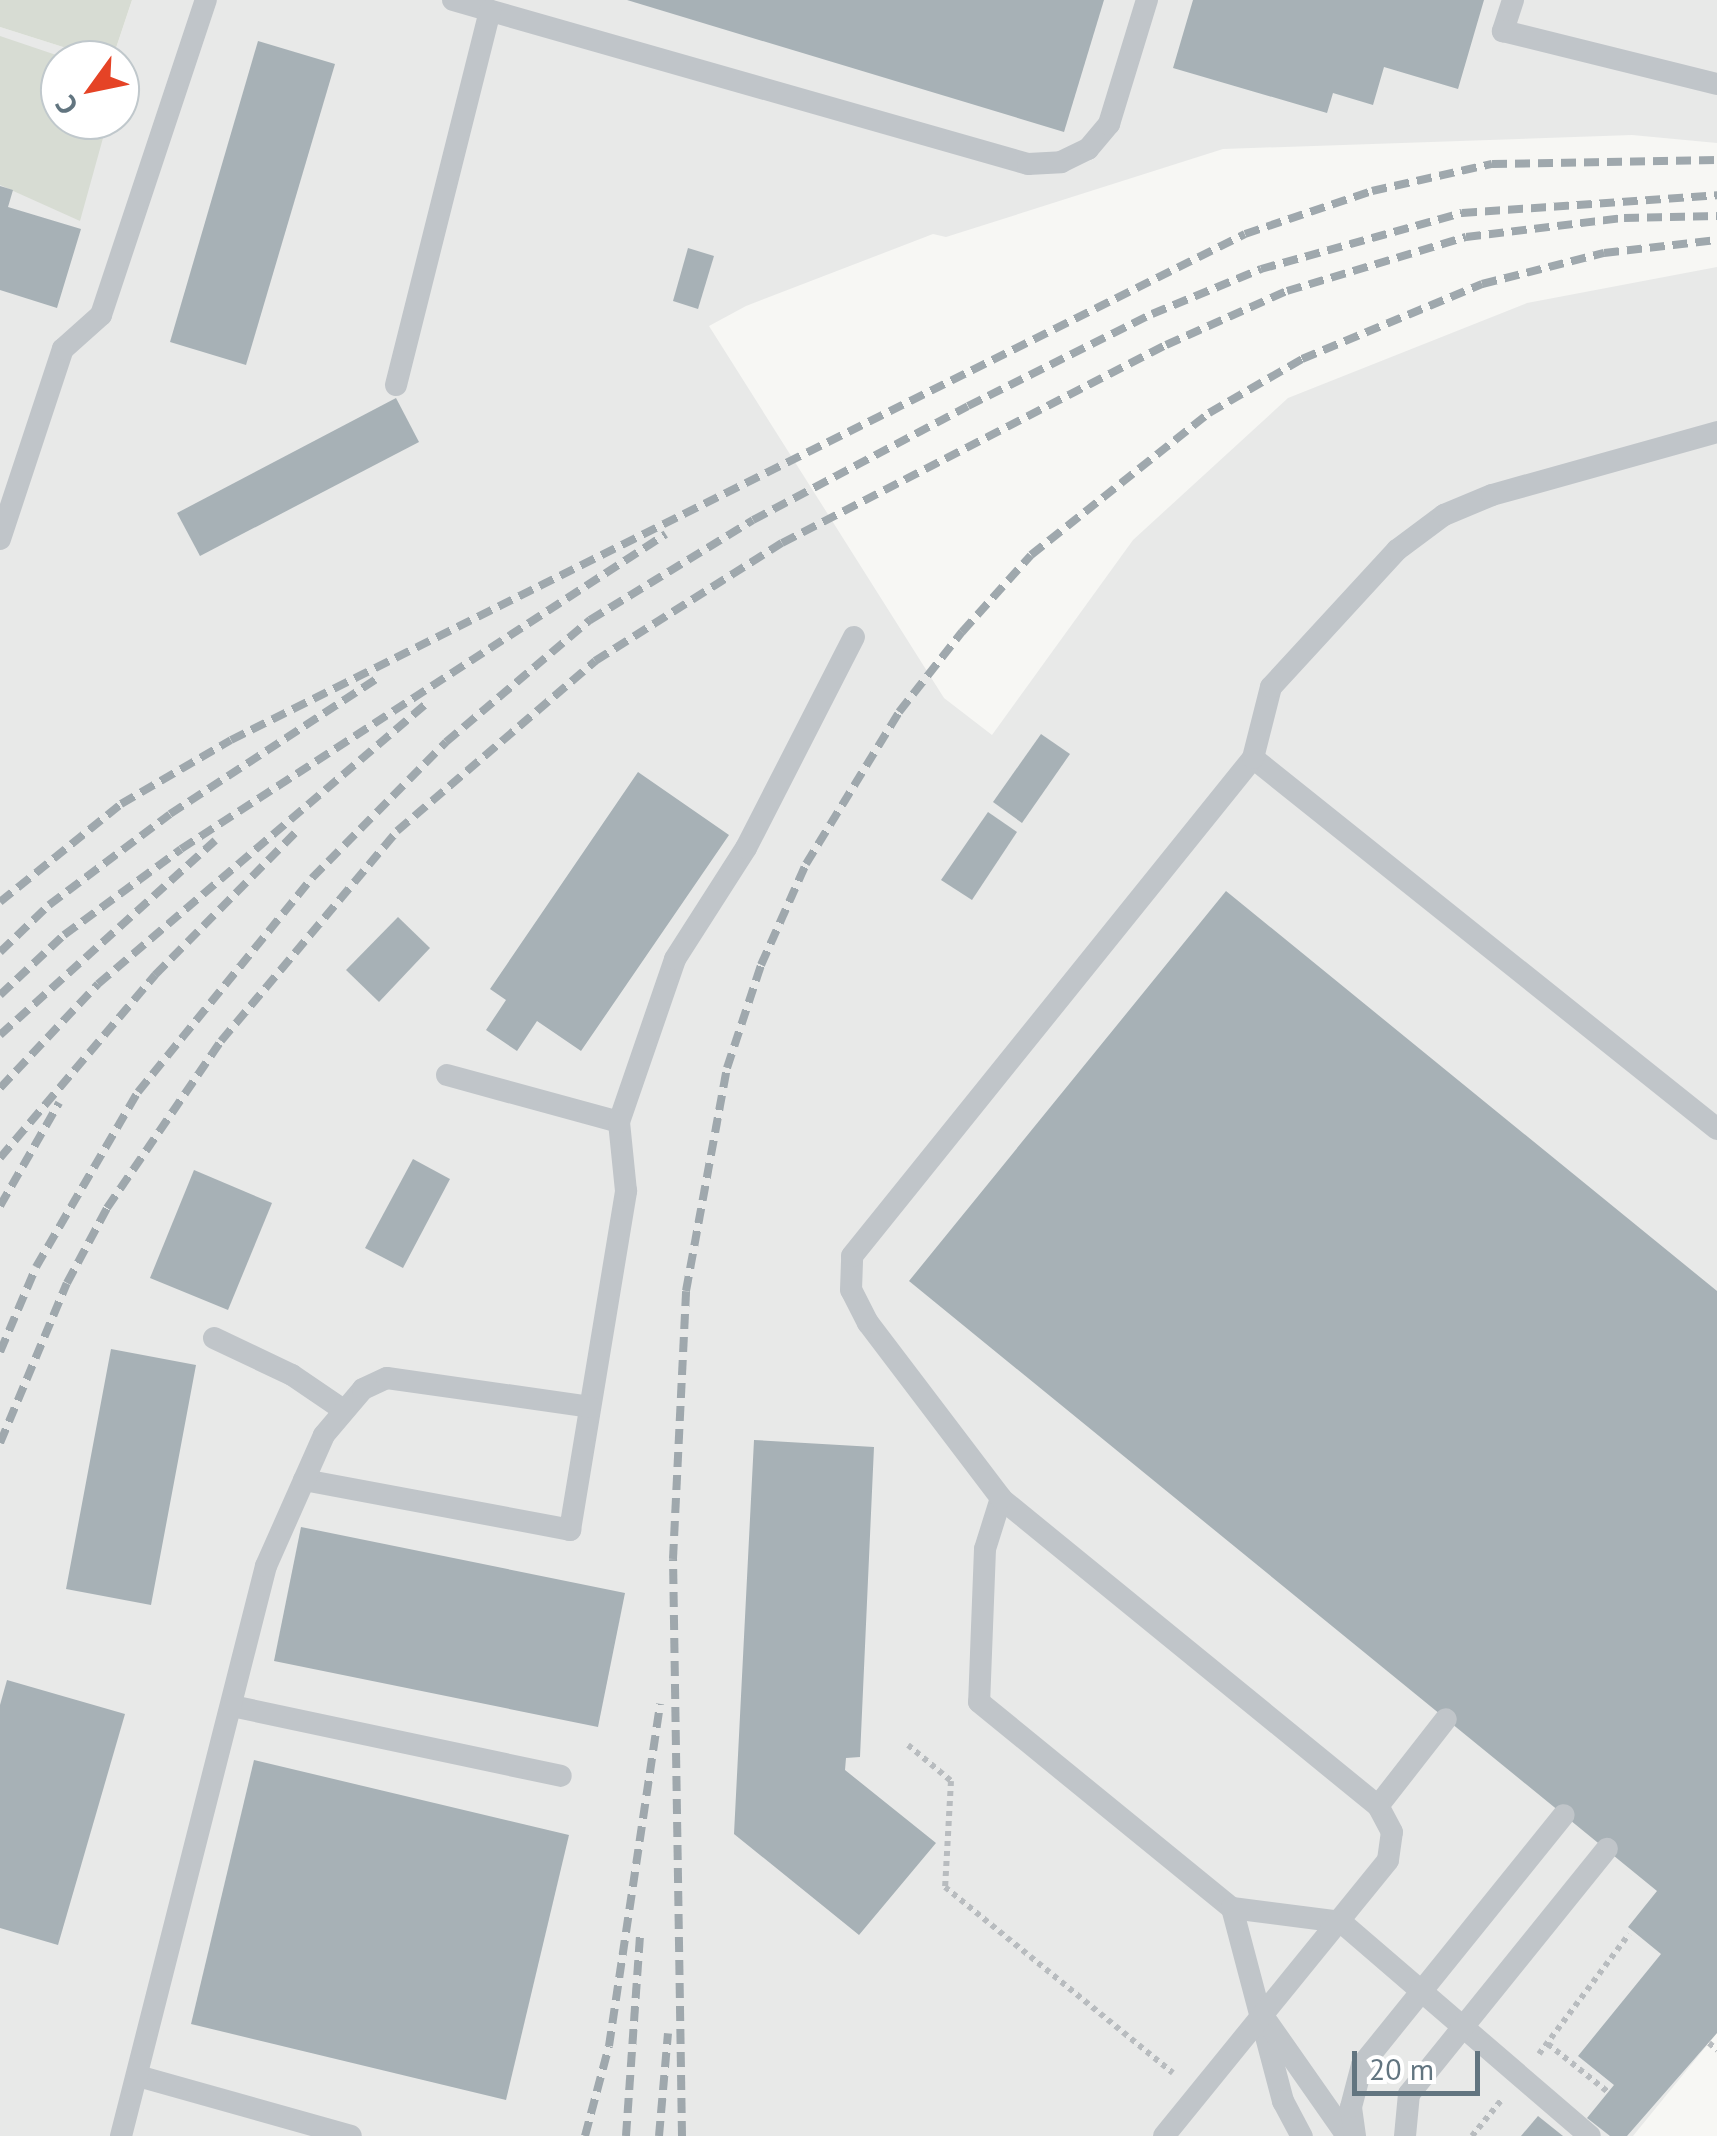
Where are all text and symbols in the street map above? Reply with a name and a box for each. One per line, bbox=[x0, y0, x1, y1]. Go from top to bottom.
north arrow bbox=[40, 40, 140, 140]
text: С bbox=[46, 89, 86, 122]
scale bar bbox=[1357, 2031, 1484, 2093]
text: 20 m bbox=[1369, 2049, 1434, 2088]

